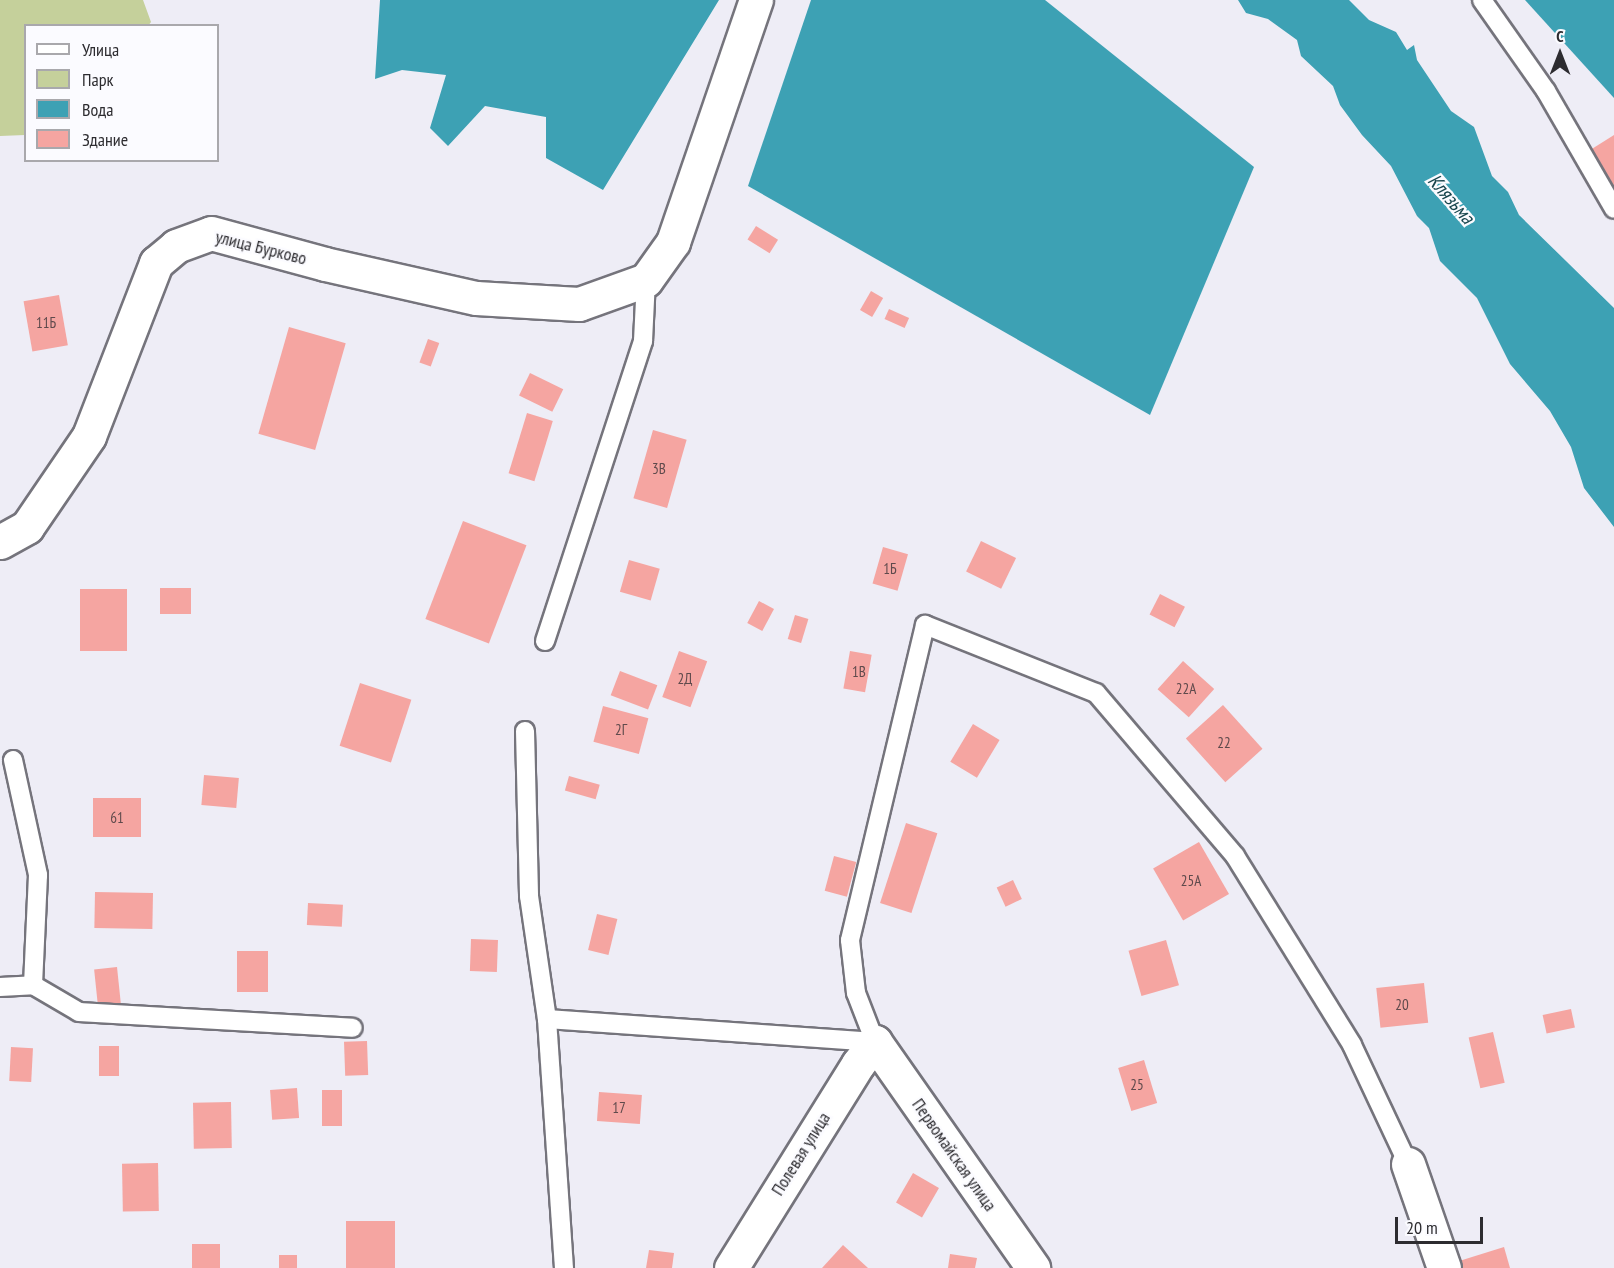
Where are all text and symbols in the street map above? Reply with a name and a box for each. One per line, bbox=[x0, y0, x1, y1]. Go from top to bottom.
legend bbox=[24, 24, 219, 162]
north arrow bbox=[1530, 24, 1590, 84]
text: С bbox=[1556, 26, 1564, 46]
text: Улица bbox=[82, 38, 119, 61]
text: Парк bbox=[82, 68, 113, 91]
text: Вода bbox=[82, 98, 113, 121]
text: Здание bbox=[82, 128, 128, 151]
water label: Клязьма bbox=[1423, 169, 1479, 229]
street label: улица Бурково bbox=[213, 226, 309, 270]
house number: 11Б bbox=[36, 314, 56, 332]
house number: 3В bbox=[652, 460, 666, 478]
house number: 1Б bbox=[883, 560, 897, 578]
house number: 1В bbox=[852, 663, 866, 681]
house number: 2Д bbox=[678, 670, 692, 688]
house number: 22А bbox=[1176, 680, 1196, 698]
house number: 2Г bbox=[615, 721, 627, 739]
house number: 22 bbox=[1217, 734, 1231, 752]
house number: 61 bbox=[110, 809, 124, 827]
house number: 25А bbox=[1181, 872, 1201, 890]
house number: 20 bbox=[1395, 996, 1409, 1014]
house number: 25 bbox=[1130, 1076, 1144, 1094]
street label: Первомайская улица bbox=[907, 1095, 1001, 1215]
house number: 17 bbox=[612, 1099, 626, 1117]
street label: Полевая улица bbox=[767, 1108, 835, 1200]
scale bar bbox=[1398, 1205, 1486, 1243]
text: 20 m bbox=[1406, 1216, 1438, 1239]

